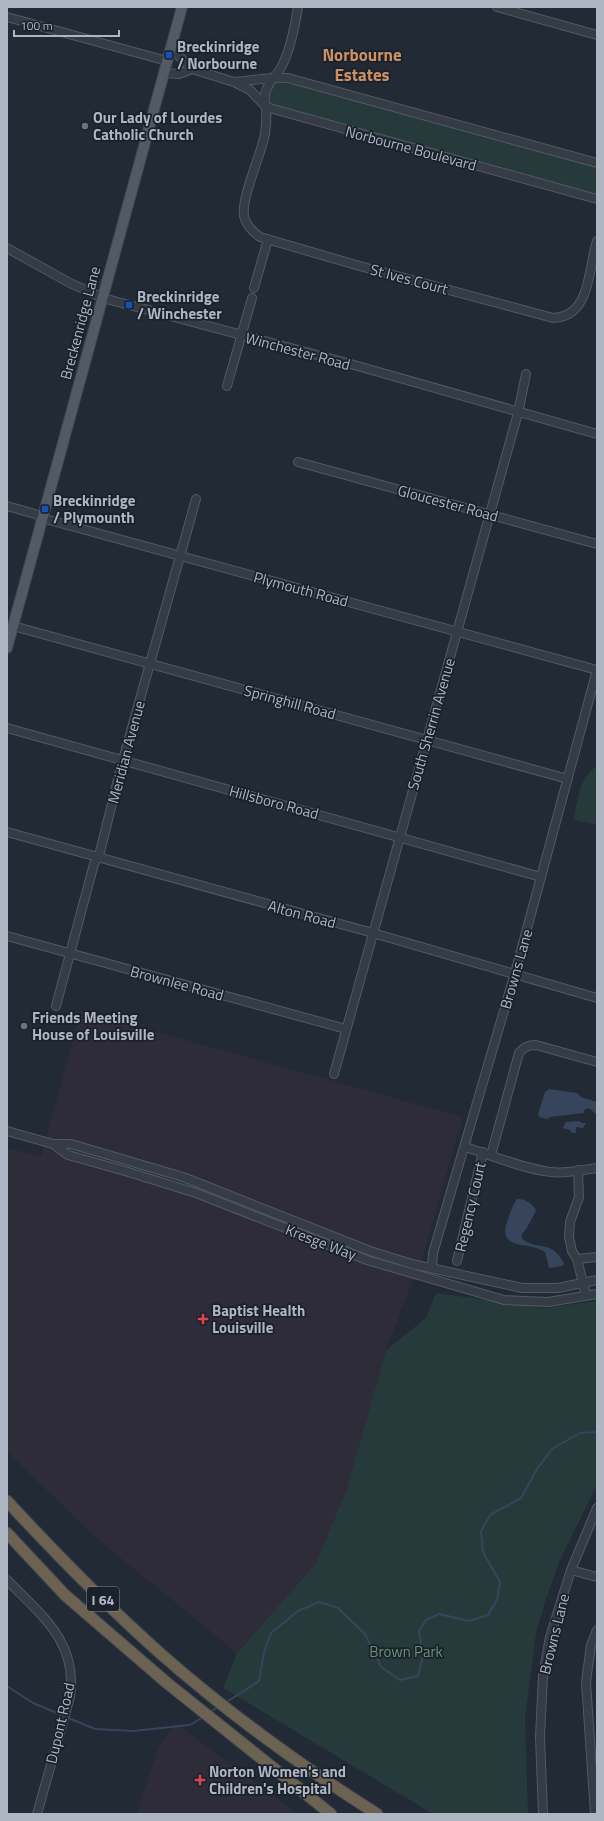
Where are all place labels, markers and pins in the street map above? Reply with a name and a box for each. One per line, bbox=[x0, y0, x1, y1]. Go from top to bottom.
place label: Breckinridge / Norbourne bbox=[177, 35, 260, 75]
marker: Breckinridge / Norbourne bbox=[164, 50, 174, 60]
place label: Our Lady of Lourdes Catholic Church bbox=[93, 106, 222, 146]
marker: Our Lady of Lourdes Catholic Church bbox=[80, 121, 90, 131]
place label: Breckinridge / Winchester bbox=[137, 285, 222, 325]
marker: Breckinridge / Winchester bbox=[124, 300, 134, 310]
place label: Breckinridge / Plymounth bbox=[53, 489, 136, 529]
marker: Breckinridge / Plymounth bbox=[40, 504, 50, 514]
place label: Friends Meeting House of Louisville bbox=[32, 1006, 155, 1046]
marker: Friends Meeting House of Louisville bbox=[19, 1021, 29, 1031]
place label: Baptist Health Louisville bbox=[212, 1299, 305, 1339]
marker: Baptist Health Louisville bbox=[197, 1313, 209, 1325]
place label: Norton Women's and Children's Hospital bbox=[209, 1760, 346, 1800]
marker: Norton Women's and Children's Hospital bbox=[194, 1774, 206, 1786]

